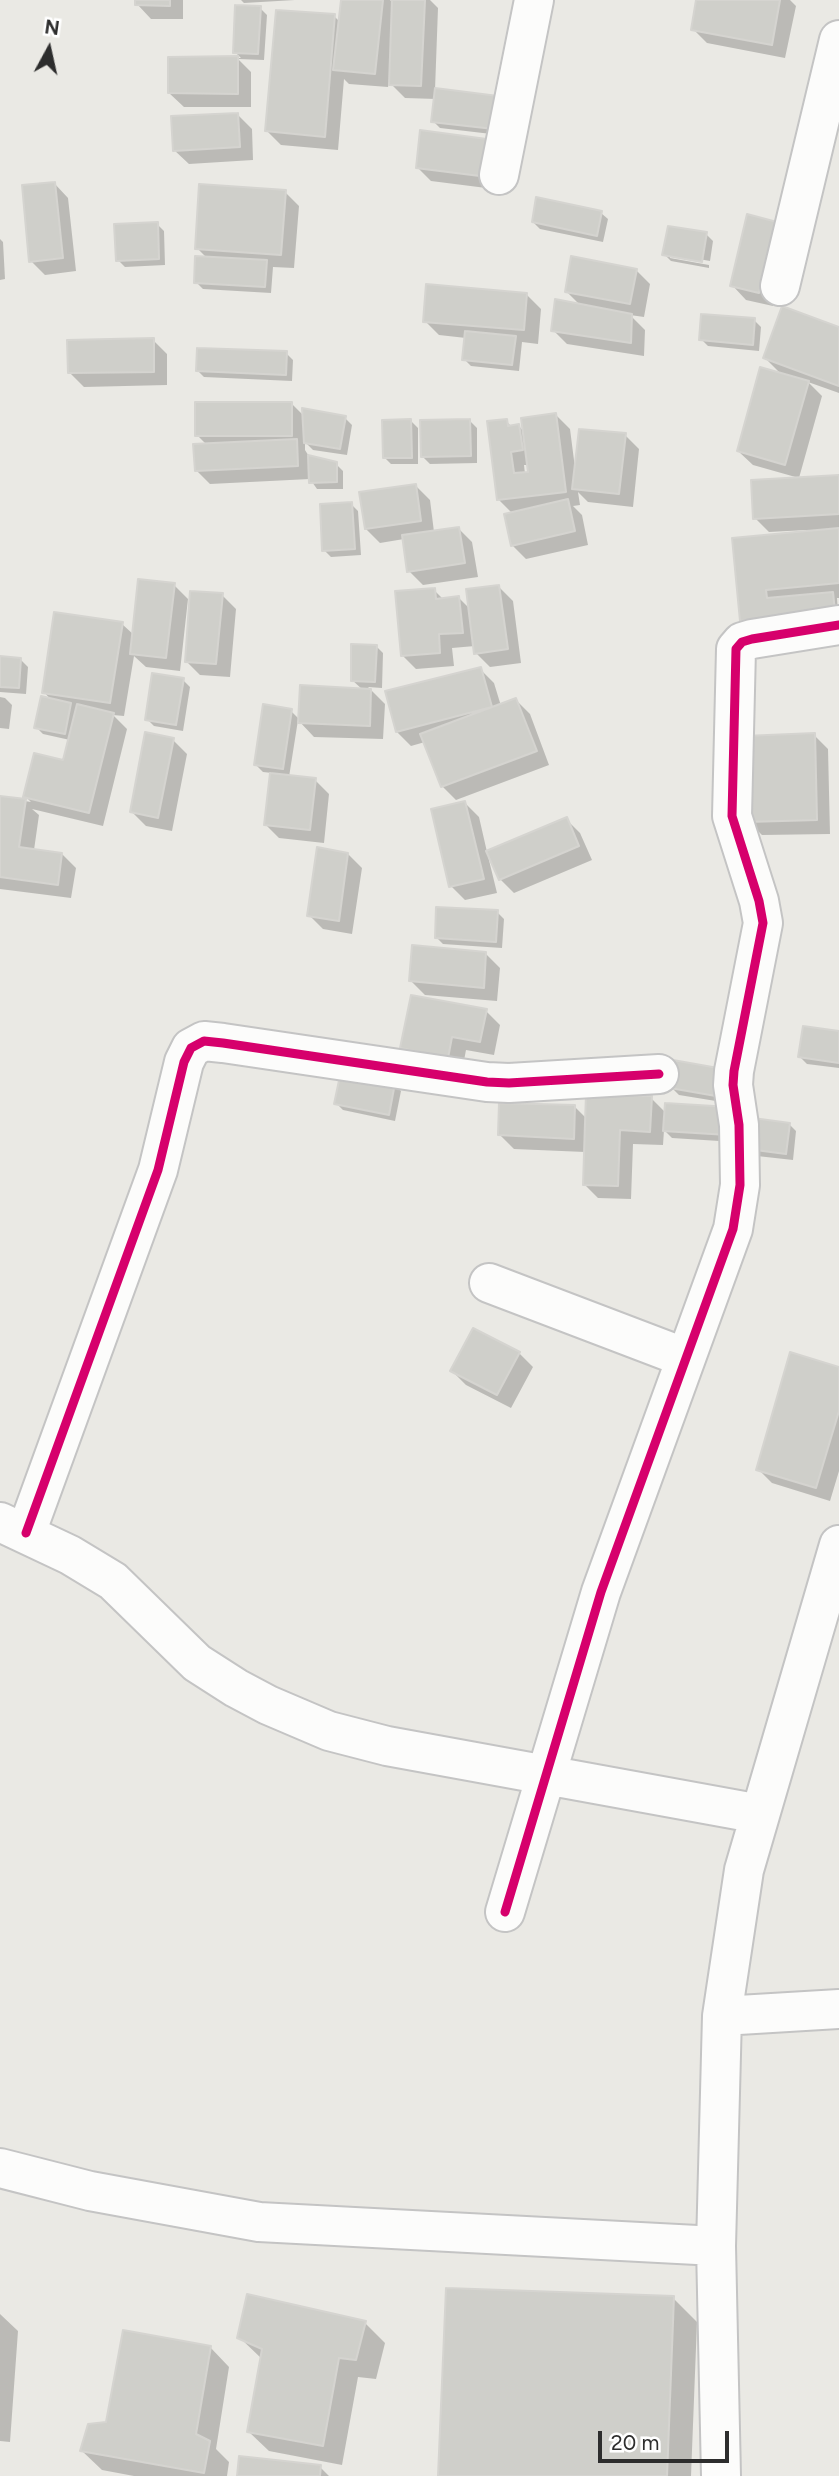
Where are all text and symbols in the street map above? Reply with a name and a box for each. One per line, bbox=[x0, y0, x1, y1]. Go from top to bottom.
north arrow bbox=[14, 14, 84, 84]
text: N bbox=[43, 15, 61, 40]
scale bar bbox=[601, 2416, 732, 2460]
text: 20 m bbox=[611, 2430, 659, 2455]

